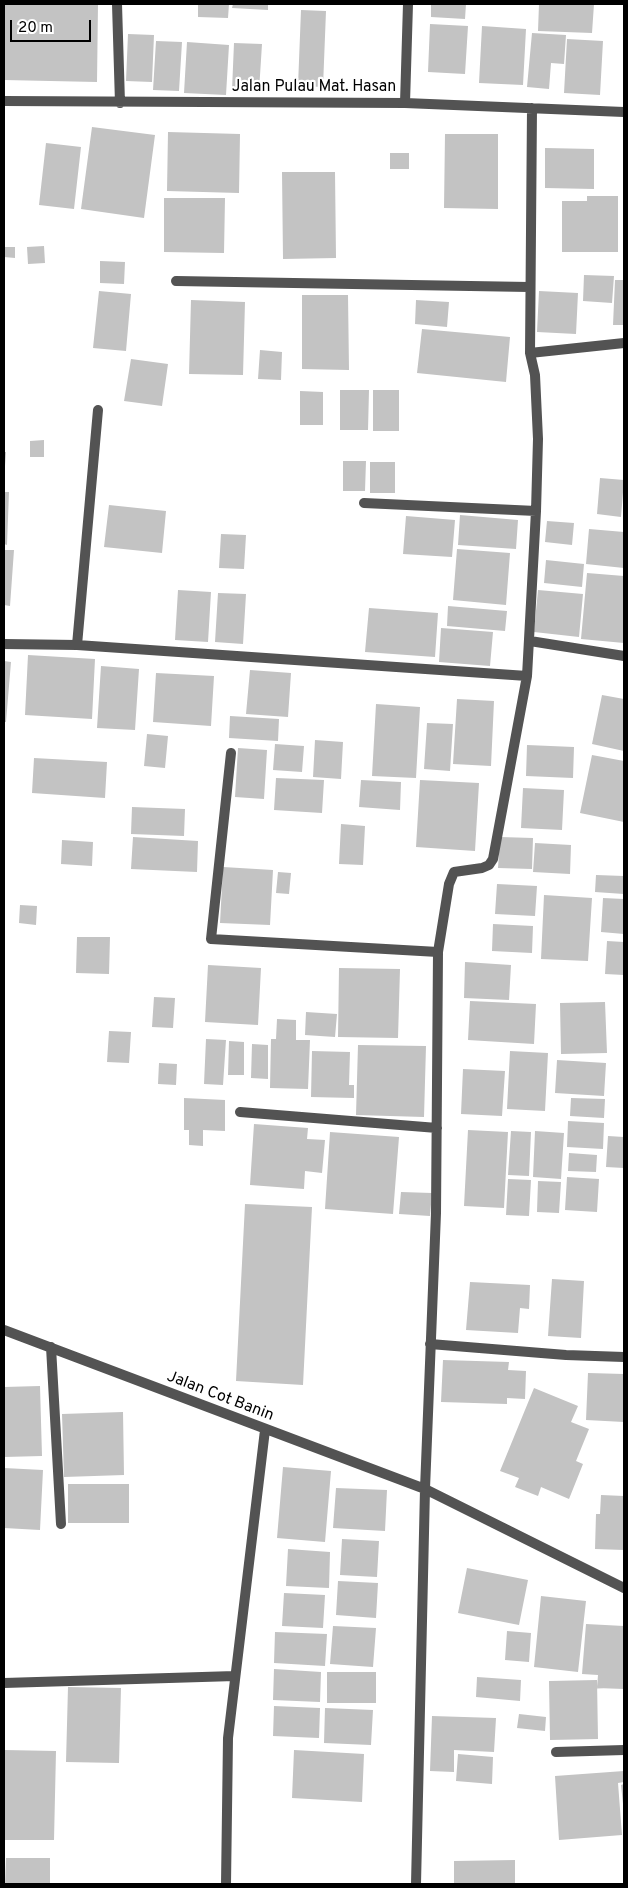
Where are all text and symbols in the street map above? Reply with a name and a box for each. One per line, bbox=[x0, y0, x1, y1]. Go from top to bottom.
scale bar bbox=[12, 10, 94, 42]
text: 20 m bbox=[18, 19, 53, 38]
street label: Jalan Pulau Mat. Hasan bbox=[232, 78, 396, 98]
street label: Jalan Cot Banin bbox=[164, 1368, 276, 1426]

